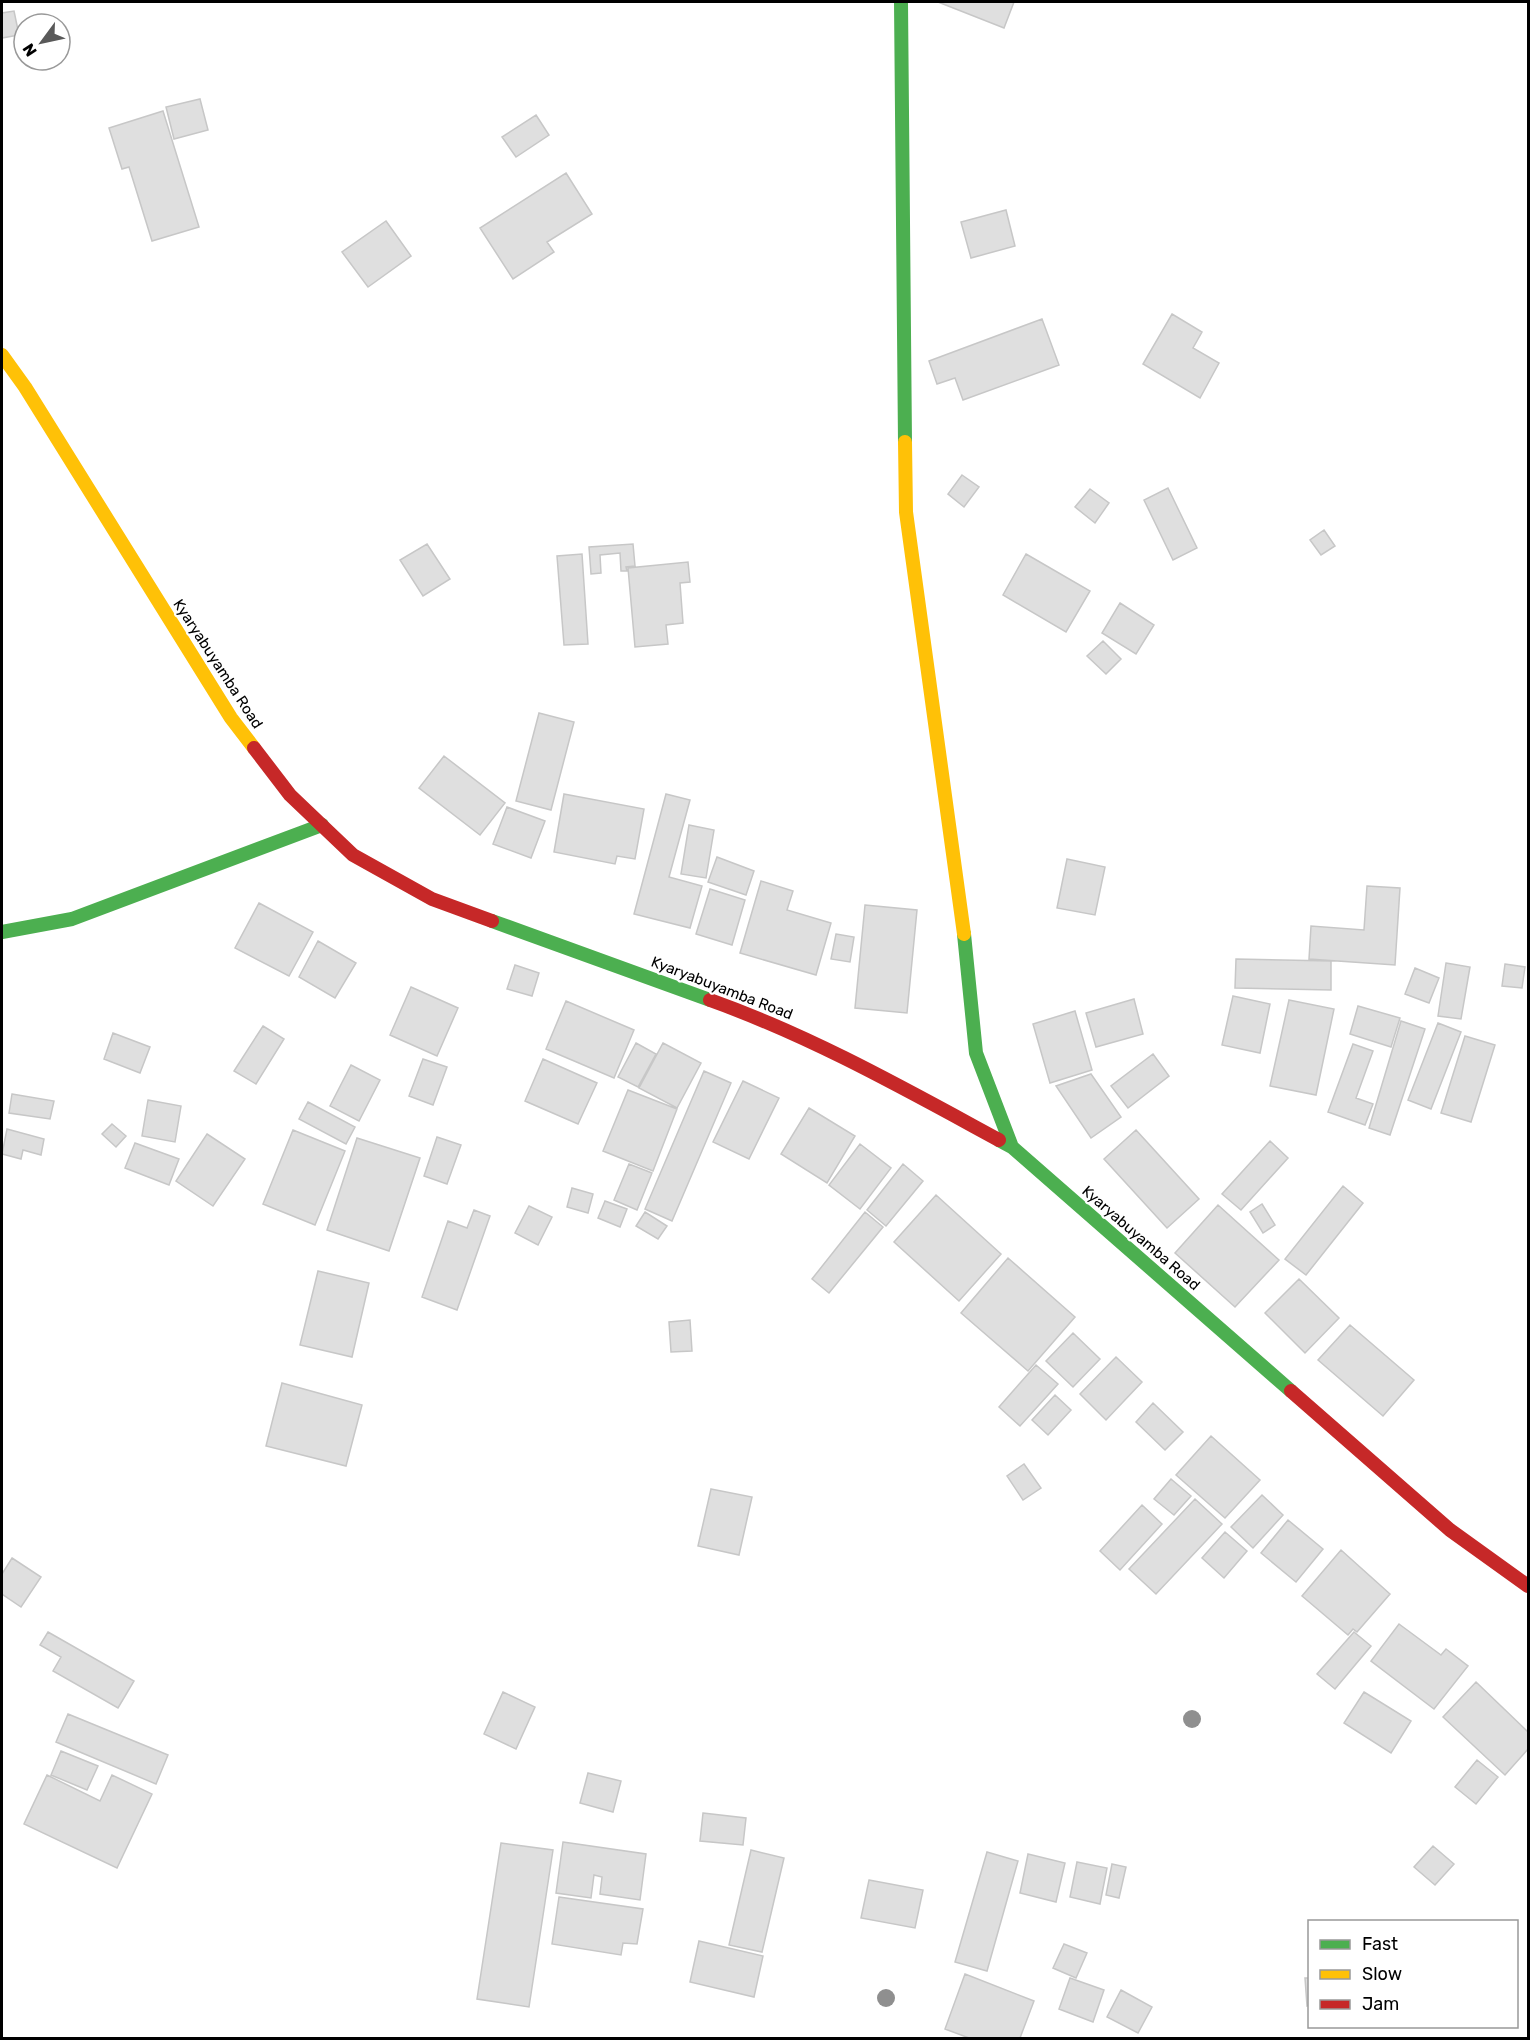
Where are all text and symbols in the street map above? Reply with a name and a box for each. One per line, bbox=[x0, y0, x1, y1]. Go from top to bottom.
north arrow bbox=[12, 12, 72, 72]
text: N bbox=[19, 40, 41, 60]
street label: Kyaryabuyamba Road bbox=[169, 596, 267, 732]
street label: Kyaryabuyamba Road bbox=[649, 953, 795, 1023]
street label: Kyaryabuyamba Road bbox=[1078, 1182, 1204, 1294]
legend bbox=[1308, 1920, 1518, 2028]
text: Fast bbox=[1362, 1933, 1398, 1955]
text: Slow bbox=[1362, 1963, 1402, 1985]
text: Jam bbox=[1362, 1993, 1399, 2015]

